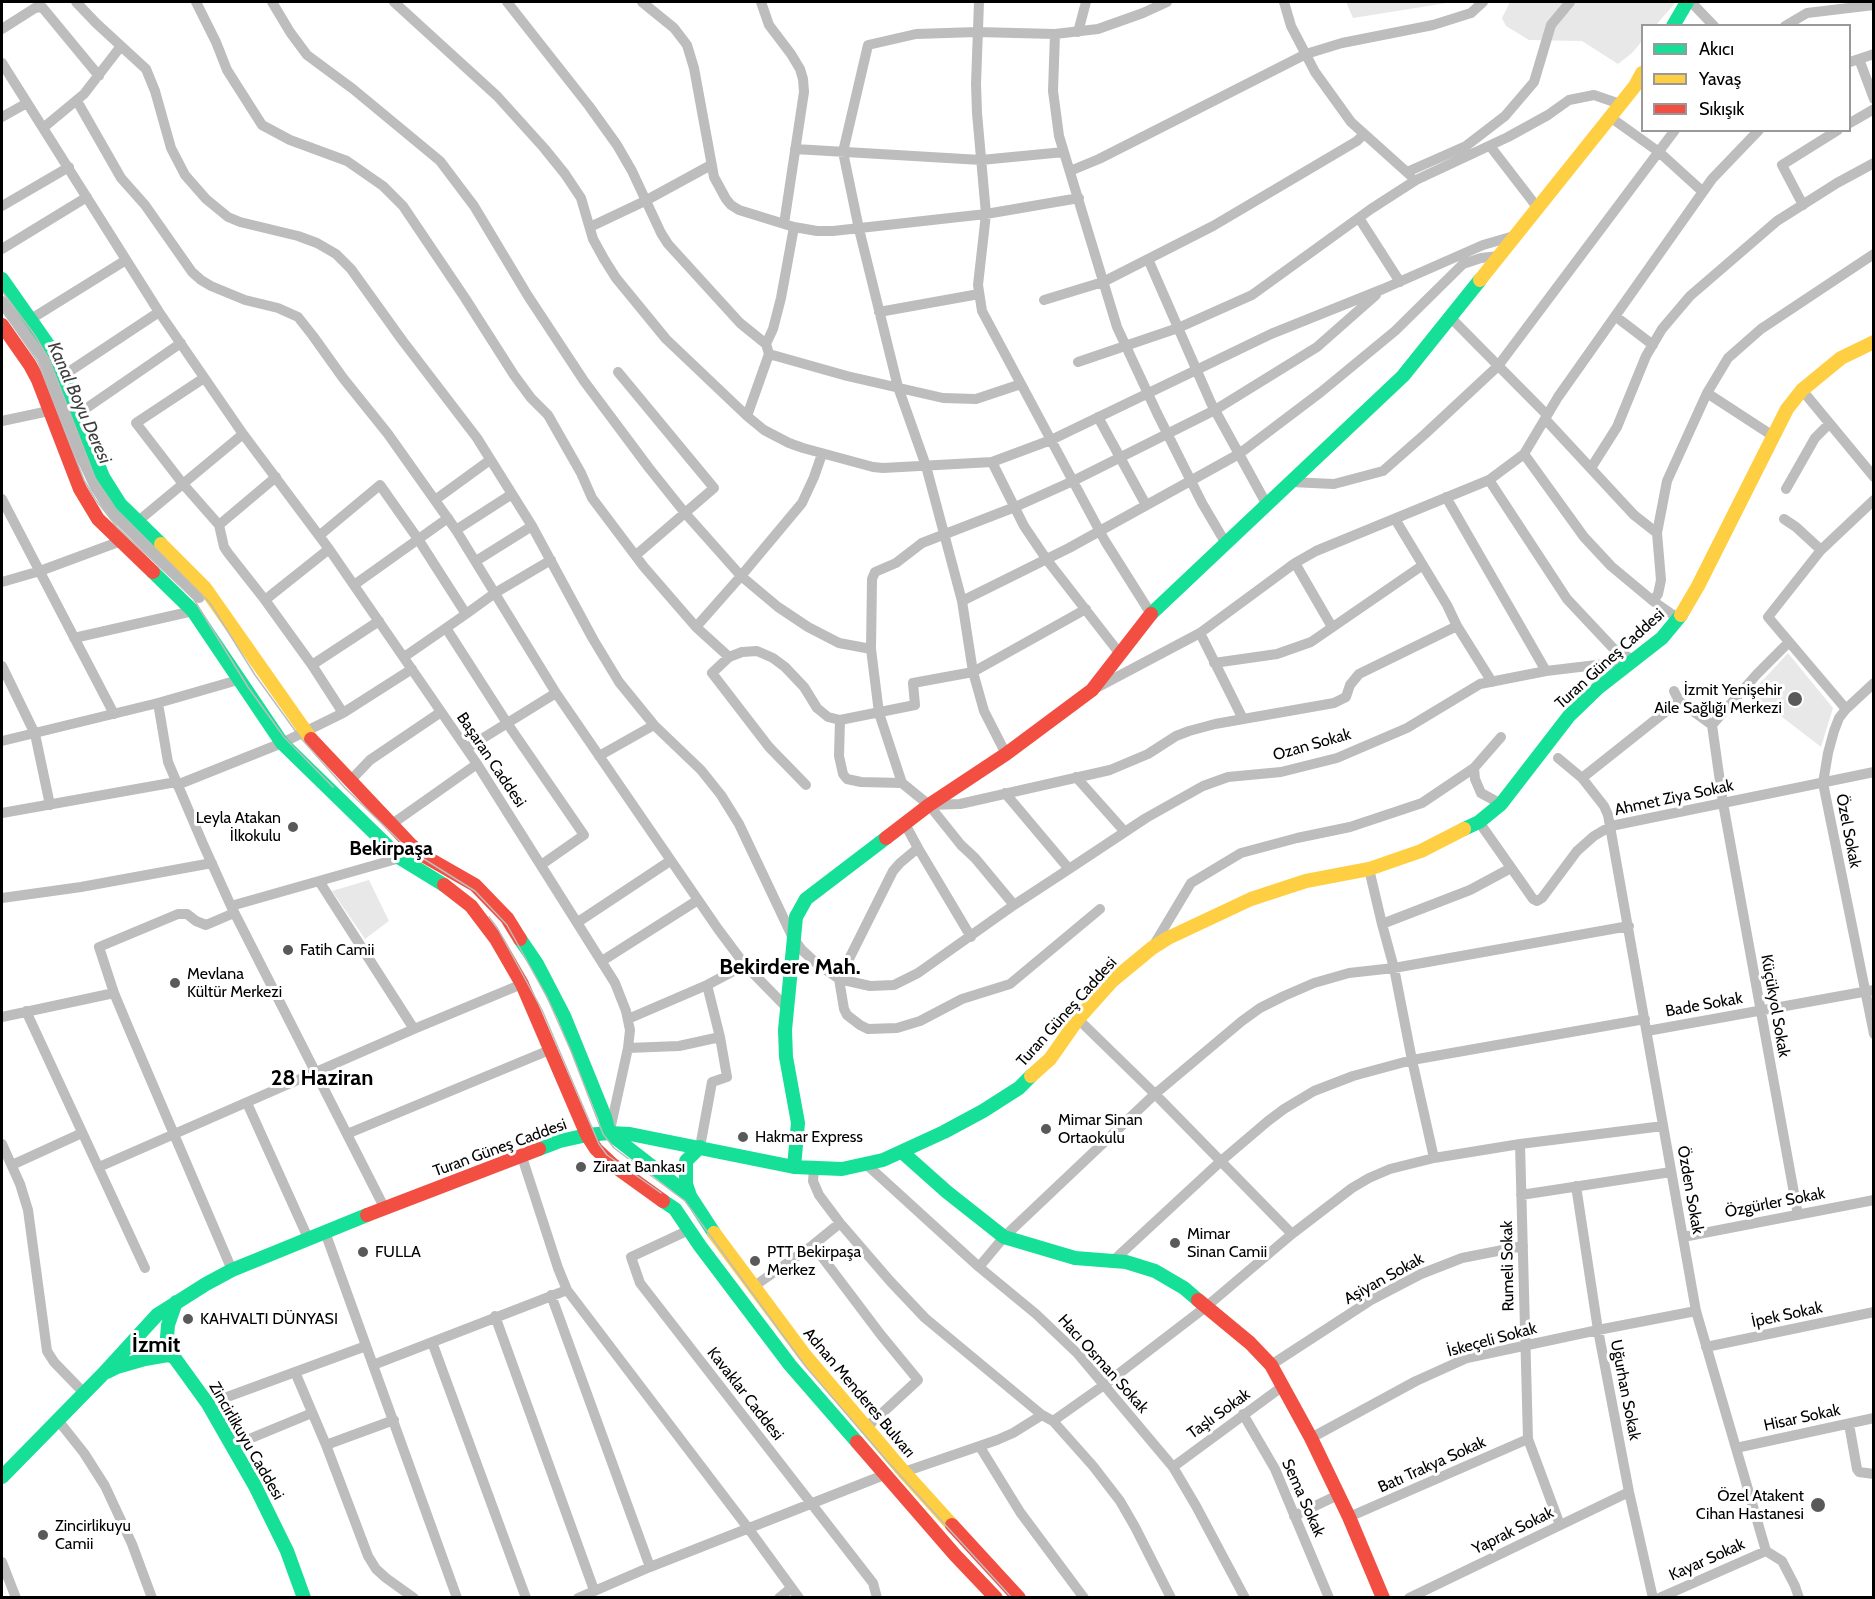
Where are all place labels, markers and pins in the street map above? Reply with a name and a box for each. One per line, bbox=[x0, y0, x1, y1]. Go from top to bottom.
place label: İzmit Yenişehir Aile Sağlığı Merkezi bbox=[1654, 680, 1782, 718]
marker: İzmit Yenişehir Aile Sağlığı Merkezi bbox=[1786, 690, 1804, 708]
place label: Leyla Atakan İlkokulu bbox=[196, 808, 281, 846]
marker: Leyla Atakan İlkokulu bbox=[286, 820, 300, 834]
place label: Fatih Camii bbox=[300, 940, 374, 960]
marker: Fatih Camii bbox=[281, 943, 295, 957]
place label: Mevlana Kültür Merkezi bbox=[187, 964, 282, 1002]
marker: Mevlana Kültür Merkezi bbox=[168, 976, 182, 990]
place label: Mimar Sinan Ortaokulu bbox=[1058, 1110, 1143, 1148]
marker: Mimar Sinan Ortaokulu bbox=[1039, 1122, 1053, 1136]
place label: Hakmar Express bbox=[755, 1127, 863, 1147]
marker: Hakmar Express bbox=[736, 1130, 750, 1144]
place label: Ziraat Bankası bbox=[593, 1157, 685, 1177]
marker: Ziraat Bankası bbox=[574, 1160, 588, 1174]
place label: Mimar Sinan Camii bbox=[1187, 1224, 1267, 1262]
marker: Mimar Sinan Camii bbox=[1168, 1236, 1182, 1250]
place label: FULLA bbox=[375, 1242, 421, 1262]
place label: PTT Bekirpaşa Merkez bbox=[767, 1242, 861, 1280]
marker: FULLA bbox=[356, 1245, 370, 1259]
marker: PTT Bekirpaşa Merkez bbox=[748, 1254, 762, 1268]
place label: KAHVALTI DÜNYASI bbox=[200, 1309, 338, 1329]
marker: KAHVALTI DÜNYASI bbox=[181, 1312, 195, 1326]
place label: Özel Atakent Cihan Hastanesi bbox=[1696, 1486, 1804, 1524]
marker: Özel Atakent Cihan Hastanesi bbox=[1809, 1496, 1827, 1514]
place label: Zincirlikuyu Camii bbox=[55, 1516, 131, 1554]
marker: Zincirlikuyu Camii bbox=[36, 1528, 50, 1542]

